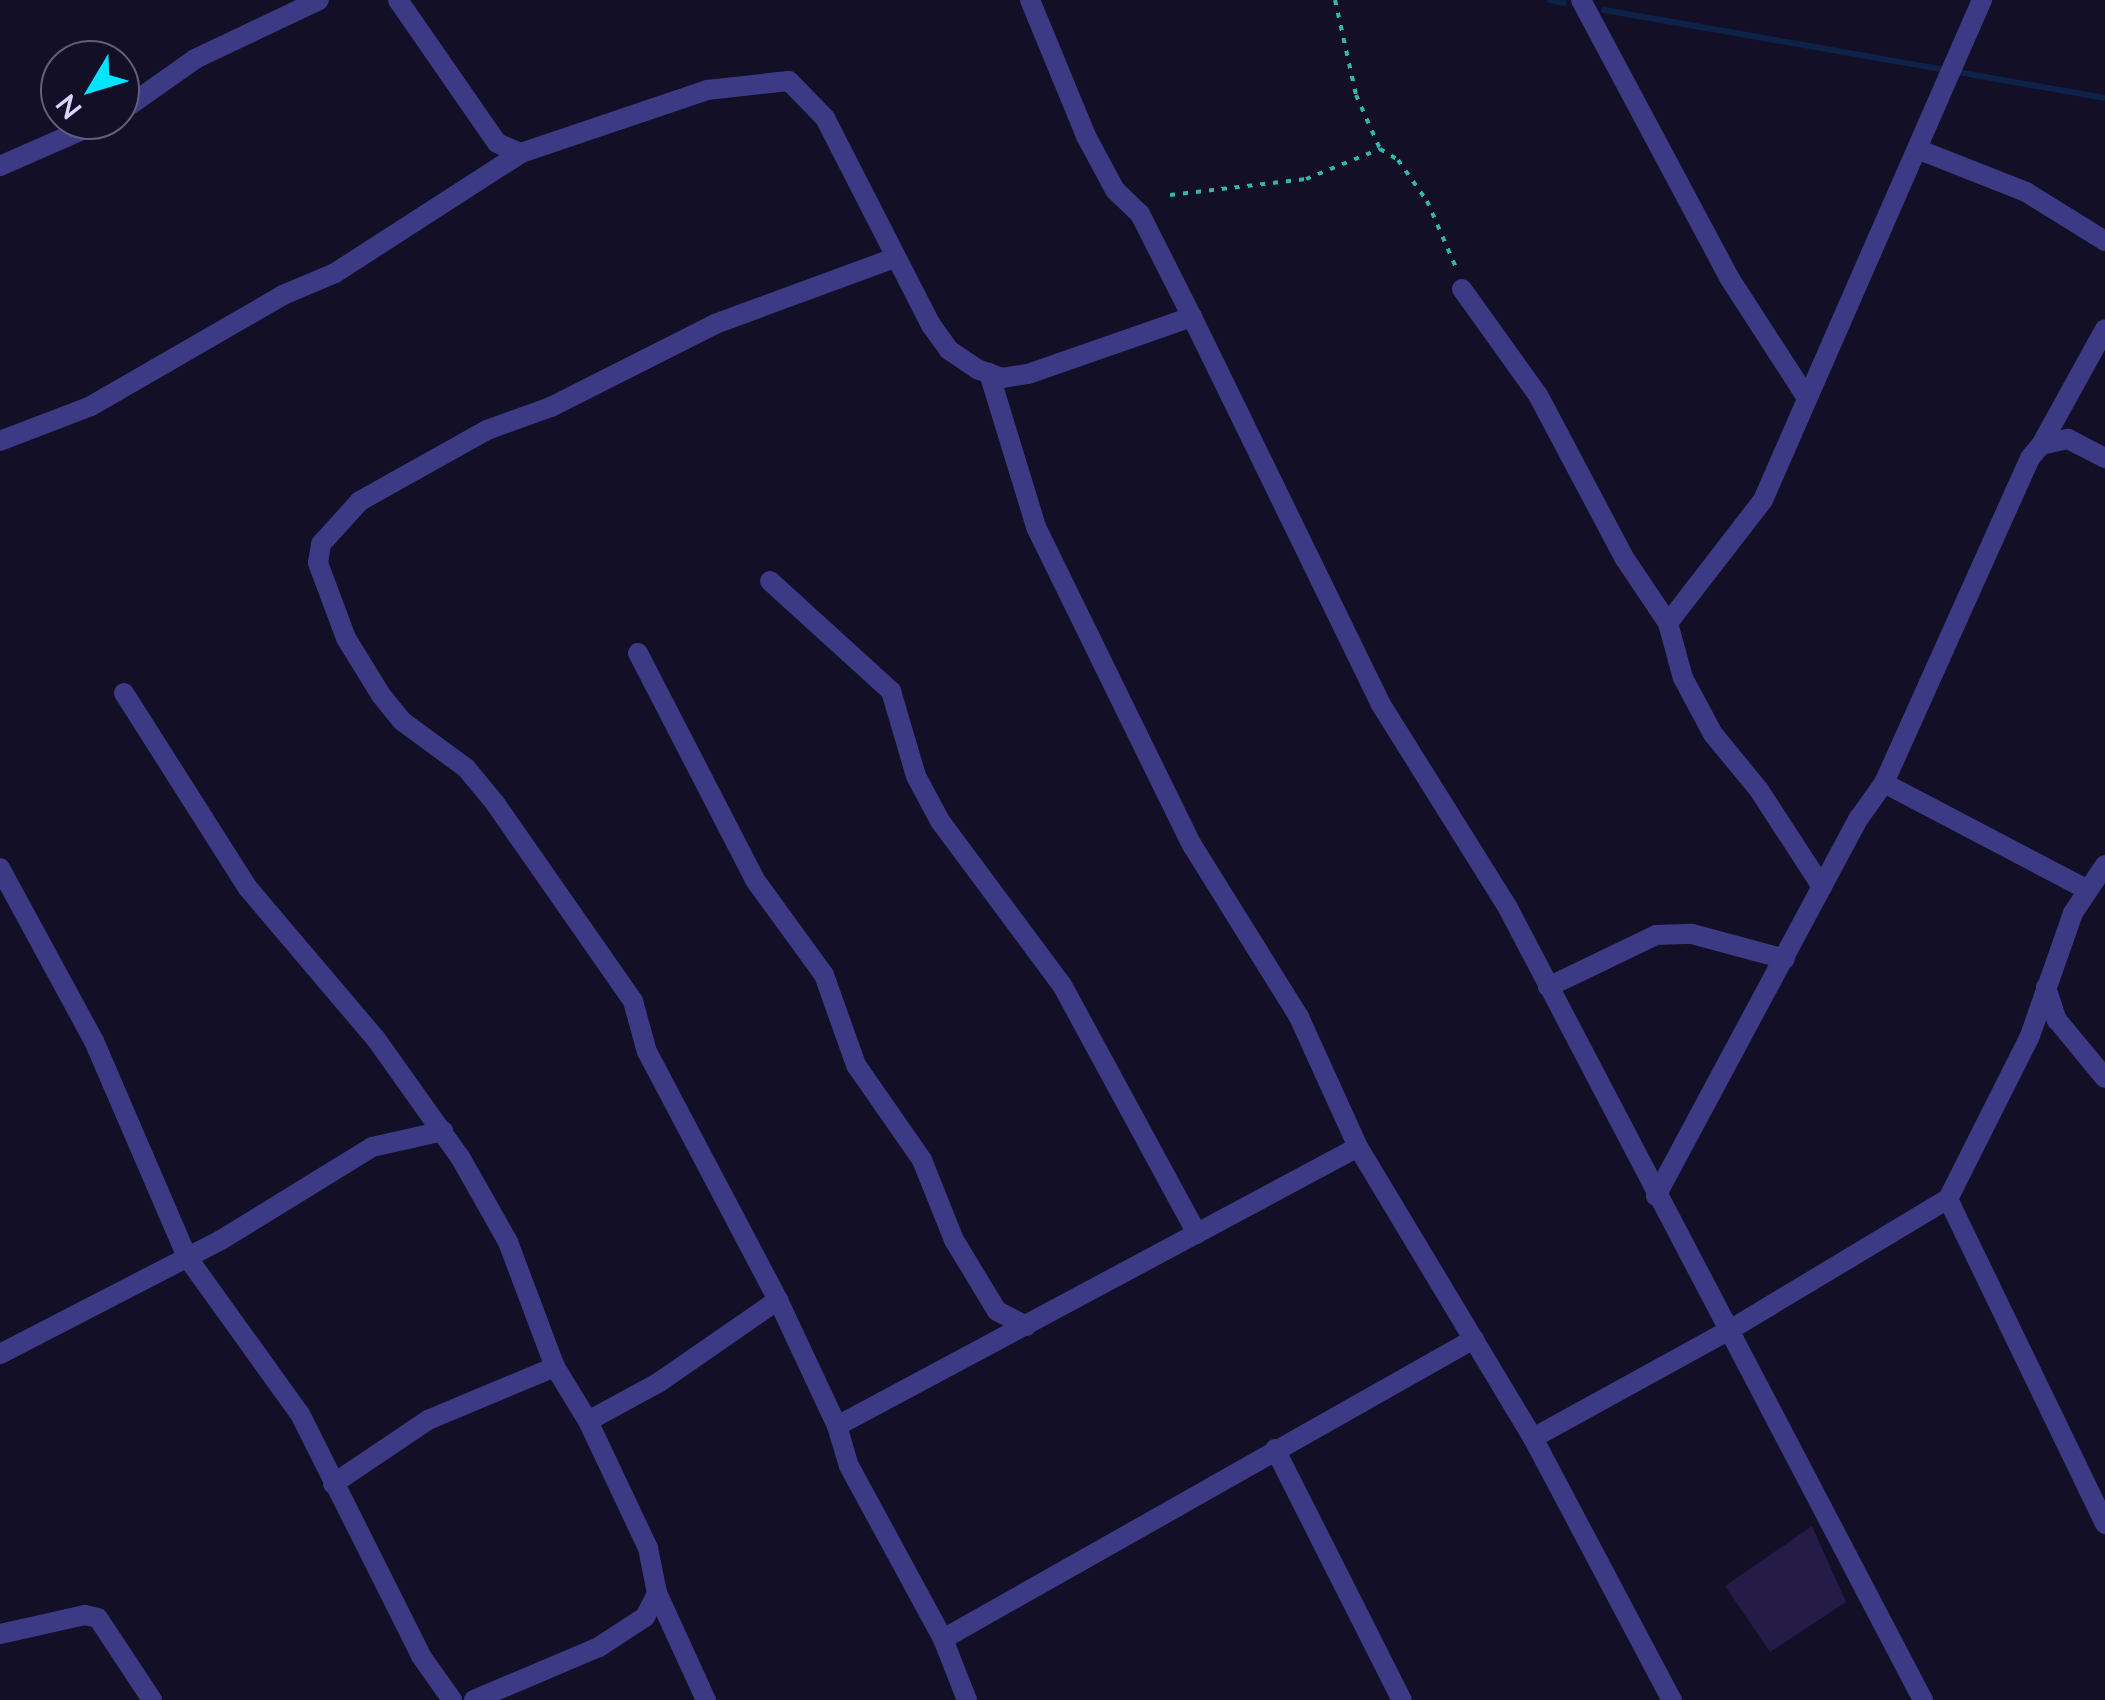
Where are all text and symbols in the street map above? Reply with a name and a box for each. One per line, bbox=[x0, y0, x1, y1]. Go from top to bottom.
north arrow bbox=[40, 40, 140, 140]
text: N bbox=[48, 88, 88, 126]

